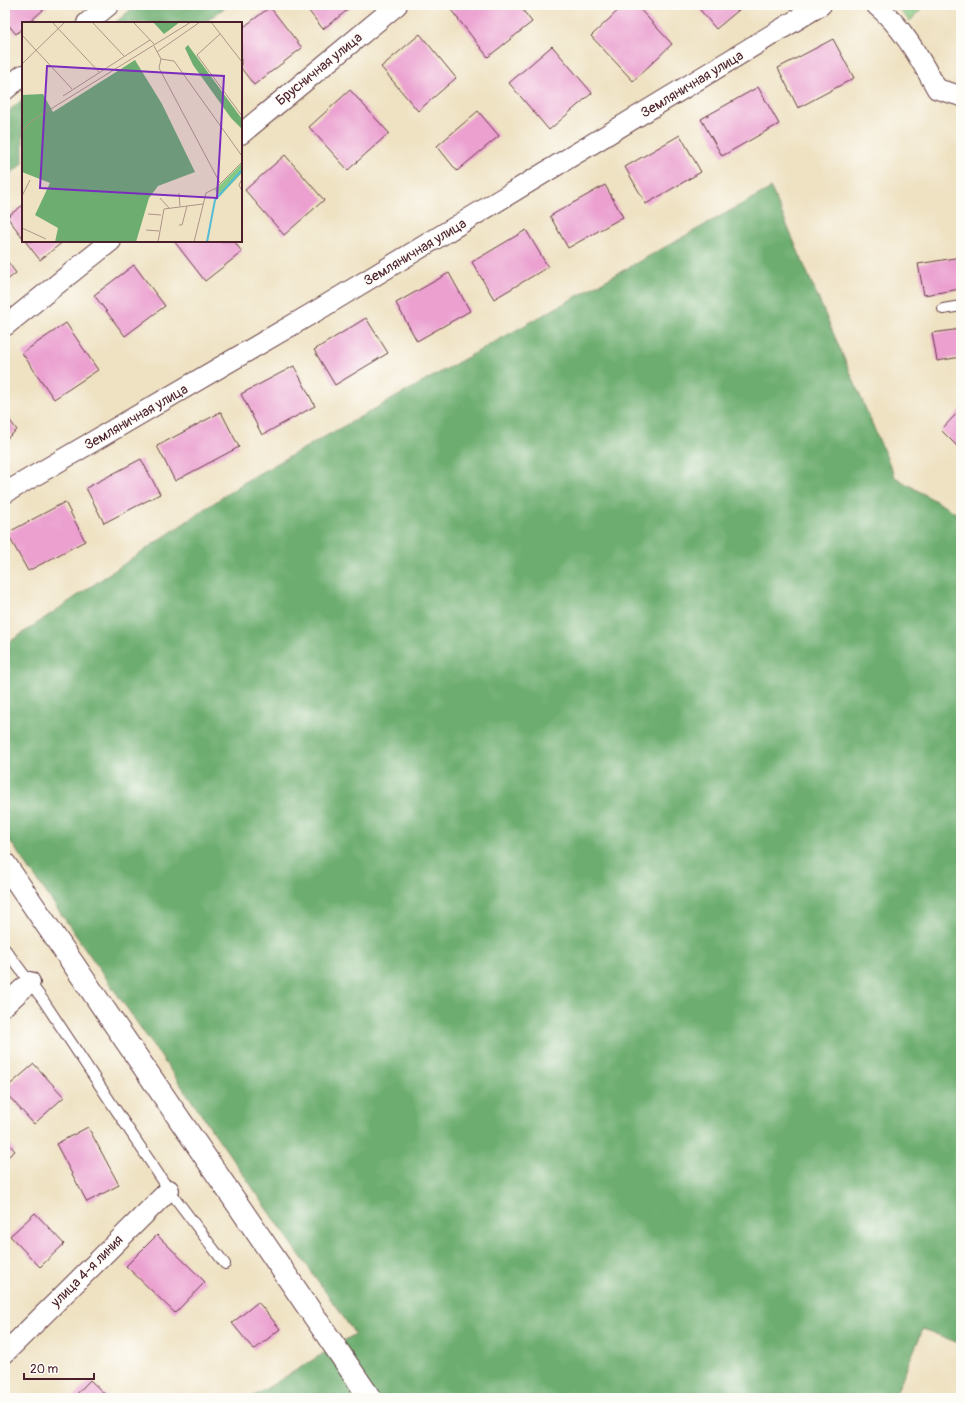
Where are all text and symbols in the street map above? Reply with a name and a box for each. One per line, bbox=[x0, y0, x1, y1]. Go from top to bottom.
inset map bbox=[22, 22, 242, 242]
street label: Брусничная улица bbox=[272, 29, 366, 109]
street label: Земляничная улица bbox=[638, 47, 746, 121]
street label: Земляничная улица bbox=[361, 215, 469, 289]
street label: Земляничная улица bbox=[81, 380, 191, 454]
street label: улица 4-я линия bbox=[47, 1231, 127, 1311]
scale bar bbox=[24, 1355, 94, 1381]
text: 20 m bbox=[30, 1362, 59, 1377]

